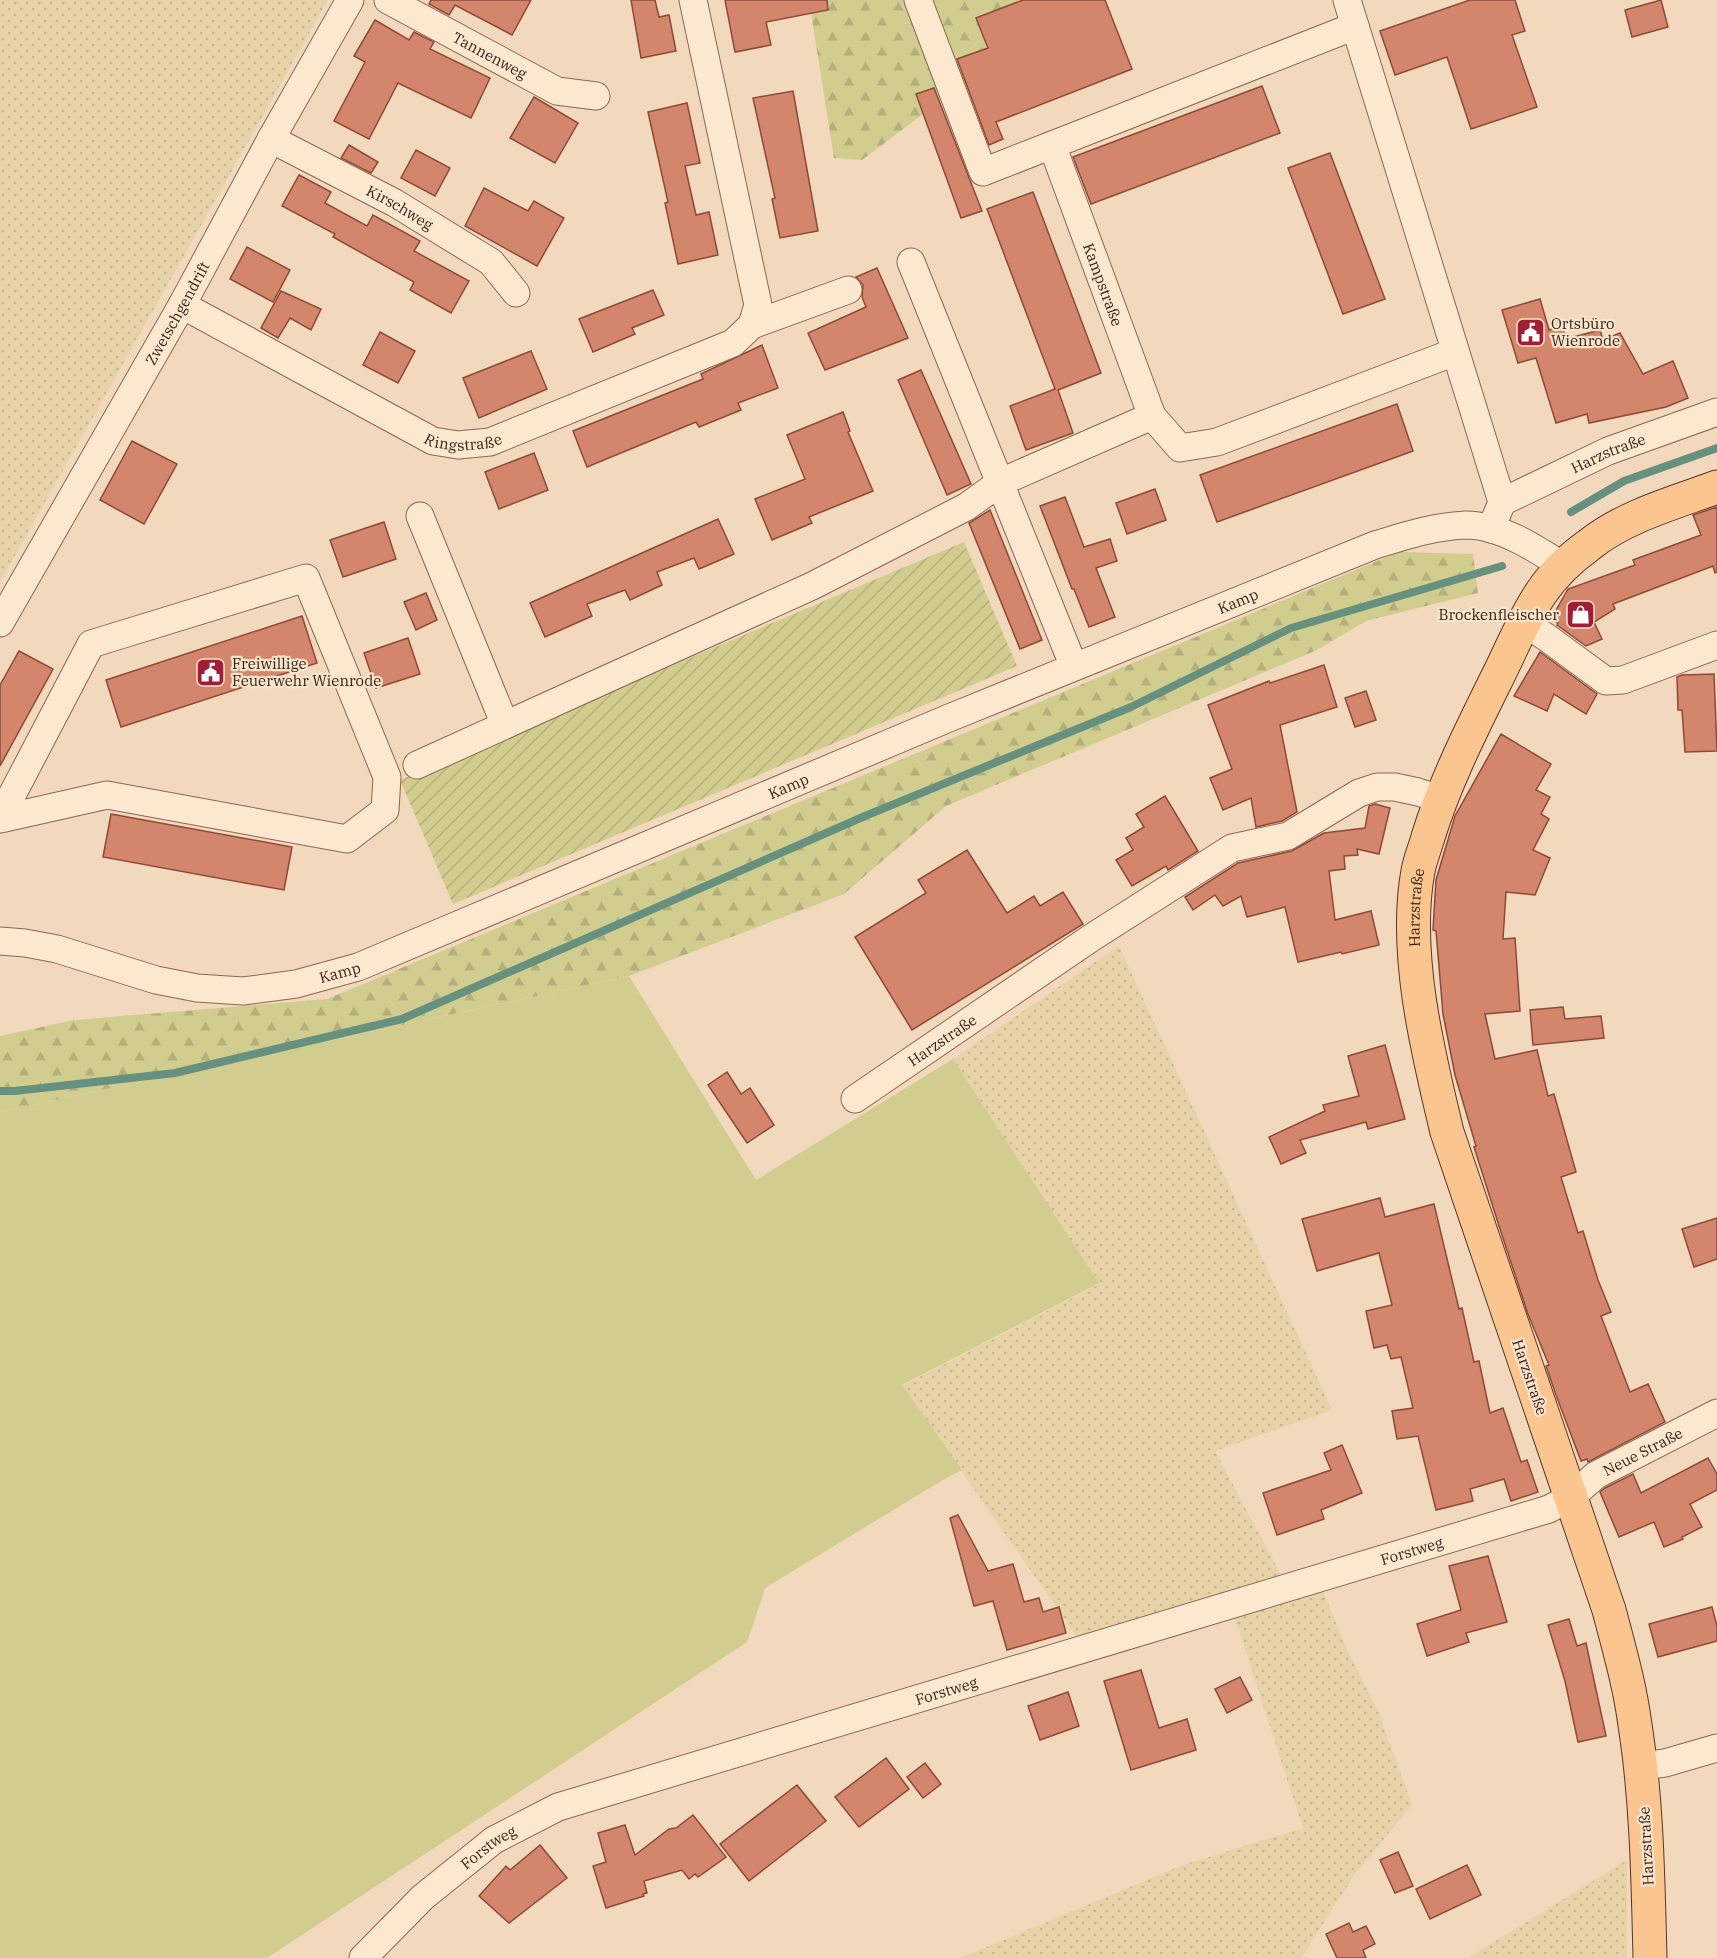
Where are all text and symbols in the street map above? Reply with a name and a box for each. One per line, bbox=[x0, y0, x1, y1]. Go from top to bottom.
street label: Tannenweg bbox=[450, 27, 531, 83]
street label: Kirschweg bbox=[363, 181, 437, 234]
street label: Kampstraße bbox=[1079, 240, 1127, 328]
street label: Zwetschgendrift bbox=[140, 258, 213, 368]
place label: Ortsbüro Wienrode bbox=[1551, 314, 1620, 350]
public building icon: Ortsbüro Wienrode bbox=[1514, 316, 1546, 348]
street label: Ringstraße bbox=[421, 429, 505, 455]
street label: Harzstraße bbox=[1568, 429, 1648, 477]
street label: Kamp bbox=[1215, 584, 1261, 617]
shop icon: Brockenfleischer bbox=[1564, 598, 1596, 630]
place label: Brockenfleischer bbox=[1438, 605, 1559, 624]
place label: Freiwillige Feuerwehr Wienrode bbox=[232, 654, 381, 690]
public building icon: Freiwillige Feuerwehr Wienrode bbox=[195, 656, 227, 688]
street label: Kamp bbox=[765, 769, 811, 803]
street label: Harzstraße bbox=[1404, 867, 1428, 947]
street label: Kamp bbox=[317, 957, 362, 987]
street label: Harzstraße bbox=[904, 1010, 980, 1070]
street label: Harzstraße bbox=[1508, 1337, 1552, 1417]
street label: Neue Straße bbox=[1599, 1423, 1686, 1480]
street label: Forstweg bbox=[1378, 1532, 1445, 1569]
street label: Forstweg bbox=[913, 1672, 980, 1709]
street label: Harzstraße bbox=[1634, 1806, 1658, 1886]
street label: Forstweg bbox=[456, 1821, 519, 1873]

